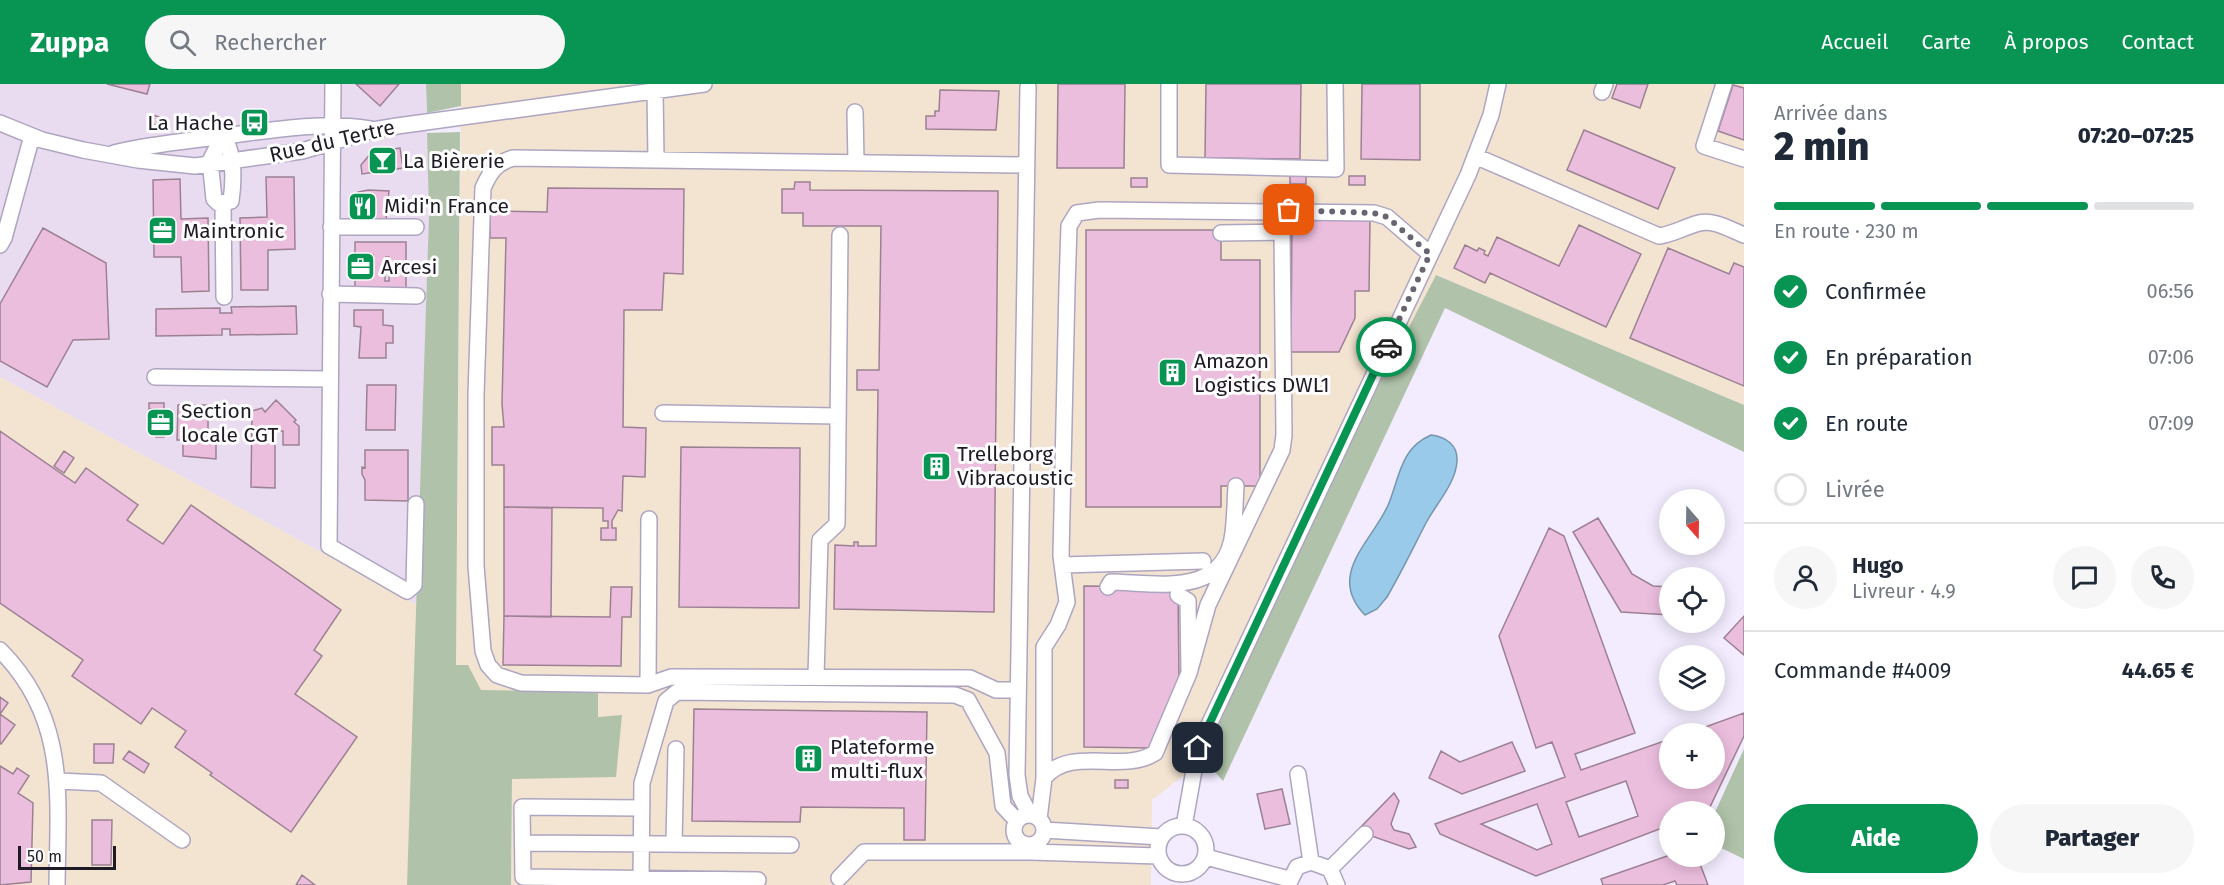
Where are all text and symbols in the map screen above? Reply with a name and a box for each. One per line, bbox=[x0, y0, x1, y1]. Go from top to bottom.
search box bbox=[145, 15, 565, 69]
text: Zuppa bbox=[30, 26, 109, 59]
icon: search bbox=[166, 26, 199, 59]
text: Rechercher bbox=[214, 29, 326, 56]
text: Accueil bbox=[1821, 29, 1888, 55]
text: Carte bbox=[1921, 29, 1971, 55]
text: À propos bbox=[2004, 29, 2089, 55]
text: Contact bbox=[2122, 29, 2194, 55]
text: Arrivée dans bbox=[1774, 101, 1887, 125]
bus stop icon: La Hache bbox=[239, 107, 271, 139]
place label: La Hache bbox=[147, 110, 234, 136]
street label: Rue du Tertre bbox=[267, 114, 397, 168]
text: 07:20–07:25 bbox=[2078, 122, 2194, 149]
text: 2 min bbox=[1774, 124, 1870, 170]
bar icon: La Bièrerie bbox=[366, 145, 398, 177]
place label: La Bièrerie bbox=[403, 148, 505, 174]
pin bbox=[1263, 184, 1314, 235]
restaurant icon: Midi'n France bbox=[347, 190, 379, 222]
place label: Midi'n France bbox=[384, 193, 509, 219]
icon: bag bbox=[1272, 193, 1305, 226]
office icon: Maintronic bbox=[146, 215, 178, 247]
place label: Maintronic bbox=[183, 218, 285, 244]
text: En route · 230 m bbox=[1774, 219, 1919, 243]
office icon: Arcesi bbox=[344, 251, 376, 283]
place label: Arcesi bbox=[381, 254, 437, 280]
icon: check bbox=[1774, 275, 1807, 308]
text: Confirmée bbox=[1825, 278, 1927, 305]
text: 06:56 bbox=[2147, 279, 2194, 303]
courier bbox=[1356, 317, 1416, 377]
icon: car bbox=[1370, 331, 1403, 364]
icon: check bbox=[1774, 341, 1807, 374]
text: En préparation bbox=[1825, 344, 1973, 371]
text: 07:06 bbox=[2148, 345, 2194, 369]
place label: Amazon Logistics DWL1 bbox=[1194, 348, 1330, 398]
building icon: Amazon Logistics DWL1 bbox=[1157, 357, 1189, 389]
place label: Section locale CGT bbox=[181, 398, 279, 448]
office icon: Section locale CGT bbox=[144, 407, 176, 439]
icon: check bbox=[1774, 407, 1807, 440]
text: En route bbox=[1825, 410, 1908, 437]
text: 07:09 bbox=[2148, 411, 2194, 435]
place label: Trelleborg Vibracoustic bbox=[957, 441, 1073, 491]
building icon: Trelleborg Vibracoustic bbox=[920, 450, 952, 482]
text: Livrée bbox=[1825, 476, 1885, 503]
north arrow bbox=[1659, 489, 1725, 555]
map controls bbox=[1659, 489, 1725, 867]
button: person bbox=[1774, 546, 1837, 609]
button: chat bbox=[2053, 546, 2116, 609]
button: phone bbox=[2131, 546, 2194, 609]
text: Hugo bbox=[1852, 552, 1904, 579]
button: locate bbox=[1659, 567, 1725, 633]
text: Livreur · 4.9 bbox=[1852, 579, 1956, 603]
button: layers bbox=[1659, 645, 1725, 711]
text: Commande #4009 bbox=[1774, 657, 1951, 684]
text: 44.65 € bbox=[2122, 657, 2194, 684]
pin bbox=[1172, 722, 1223, 773]
button: + bbox=[1659, 723, 1725, 789]
icon: home bbox=[1181, 731, 1214, 764]
place label: Plateforme multi-flux bbox=[830, 734, 935, 784]
building icon: Plateforme multi-flux bbox=[793, 743, 825, 775]
button: − bbox=[1659, 801, 1725, 867]
button: Aide bbox=[1774, 804, 1978, 873]
button: Partager bbox=[1990, 804, 2194, 873]
scale bar bbox=[18, 843, 116, 870]
text: 50 m bbox=[27, 847, 62, 866]

